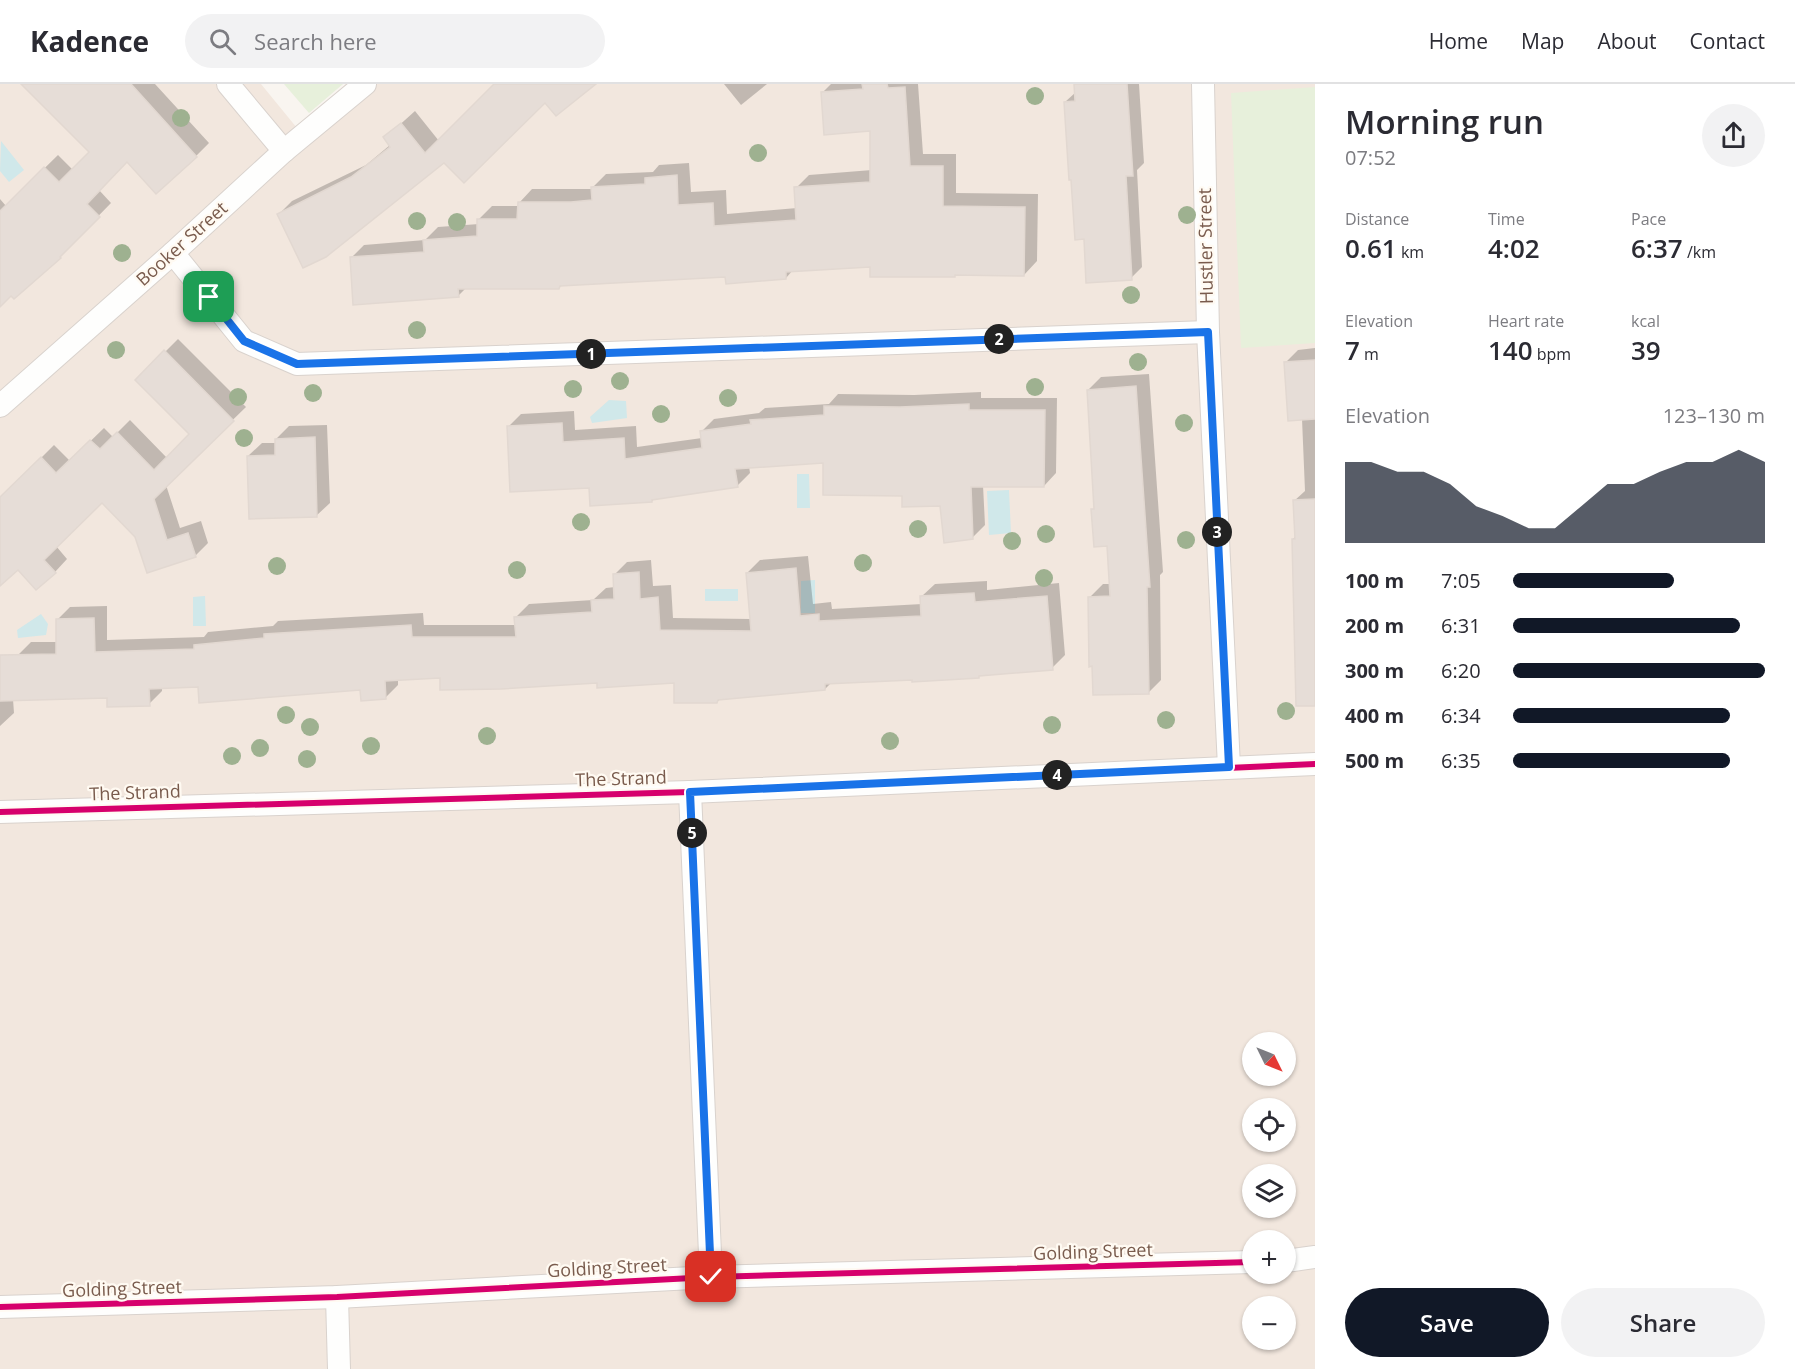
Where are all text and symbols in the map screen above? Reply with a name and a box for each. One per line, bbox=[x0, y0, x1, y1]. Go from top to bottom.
search box bbox=[185, 14, 605, 68]
text: Kadence bbox=[30, 22, 149, 60]
icon: search bbox=[206, 25, 239, 58]
text: Search here bbox=[254, 26, 377, 56]
text: Home bbox=[1429, 27, 1488, 55]
text: Map bbox=[1521, 27, 1564, 55]
text: About bbox=[1597, 27, 1657, 55]
text: Contact bbox=[1690, 27, 1765, 55]
text: Morning run bbox=[1345, 99, 1544, 144]
button: share bbox=[1702, 104, 1765, 167]
text: 07:52 bbox=[1345, 144, 1396, 171]
street label: Hustler Street bbox=[1192, 188, 1218, 304]
street label: Booker Street bbox=[131, 196, 232, 291]
text: Distance bbox=[1345, 208, 1409, 230]
text: Time bbox=[1488, 208, 1525, 230]
text: Pace bbox=[1631, 208, 1666, 230]
text: 0.61 bbox=[1345, 230, 1397, 266]
text: 4:02 bbox=[1488, 230, 1540, 266]
text: 6:37 bbox=[1631, 230, 1683, 266]
text: km bbox=[1397, 241, 1424, 263]
text: /km bbox=[1683, 241, 1716, 263]
pin bbox=[183, 271, 234, 322]
icon: arrive bbox=[192, 280, 225, 313]
text: Elevation bbox=[1345, 310, 1413, 332]
text: Heart rate bbox=[1488, 310, 1564, 332]
text: kcal bbox=[1631, 310, 1660, 332]
pin: 2 bbox=[984, 324, 1014, 354]
text: 2 bbox=[994, 328, 1004, 350]
text: 7 bbox=[1345, 332, 1360, 368]
text: 140 bbox=[1488, 332, 1533, 368]
text: 39 bbox=[1631, 332, 1661, 368]
pin: 1 bbox=[576, 339, 606, 369]
text: 1 bbox=[586, 343, 596, 365]
text: m bbox=[1360, 343, 1379, 365]
text: bpm bbox=[1533, 343, 1571, 365]
text: Elevation bbox=[1345, 402, 1430, 429]
text: 123–130 m bbox=[1663, 402, 1765, 429]
pin: 3 bbox=[1202, 517, 1232, 547]
text: 3 bbox=[1212, 521, 1222, 543]
text: 100 m bbox=[1345, 567, 1404, 594]
text: 7:05 bbox=[1441, 567, 1481, 594]
text: 200 m bbox=[1345, 612, 1404, 639]
text: 6:31 bbox=[1441, 612, 1481, 639]
text: 300 m bbox=[1345, 657, 1404, 684]
text: 6:20 bbox=[1441, 657, 1481, 684]
text: 400 m bbox=[1345, 702, 1404, 729]
text: 6:34 bbox=[1441, 702, 1481, 729]
text: 500 m bbox=[1345, 747, 1404, 774]
text: 6:35 bbox=[1441, 747, 1481, 774]
pin: 4 bbox=[1042, 760, 1072, 790]
street label: The Strand bbox=[575, 764, 667, 792]
text: 4 bbox=[1052, 764, 1062, 786]
street label: The Strand bbox=[89, 778, 181, 806]
pin: 5 bbox=[677, 818, 707, 848]
text: 5 bbox=[687, 822, 697, 844]
north arrow bbox=[1242, 1032, 1296, 1086]
map controls bbox=[1242, 1032, 1296, 1350]
button: locate bbox=[1242, 1098, 1296, 1152]
button: layers bbox=[1242, 1164, 1296, 1218]
button: + bbox=[1242, 1230, 1296, 1284]
street label: Golding Street bbox=[1033, 1237, 1153, 1265]
pin bbox=[685, 1251, 736, 1302]
street label: Golding Street bbox=[547, 1252, 667, 1282]
icon: check bbox=[694, 1260, 727, 1293]
street label: Golding Street bbox=[62, 1274, 182, 1302]
button: Save bbox=[1345, 1288, 1549, 1357]
button: Share bbox=[1561, 1288, 1765, 1357]
button: − bbox=[1242, 1296, 1296, 1350]

